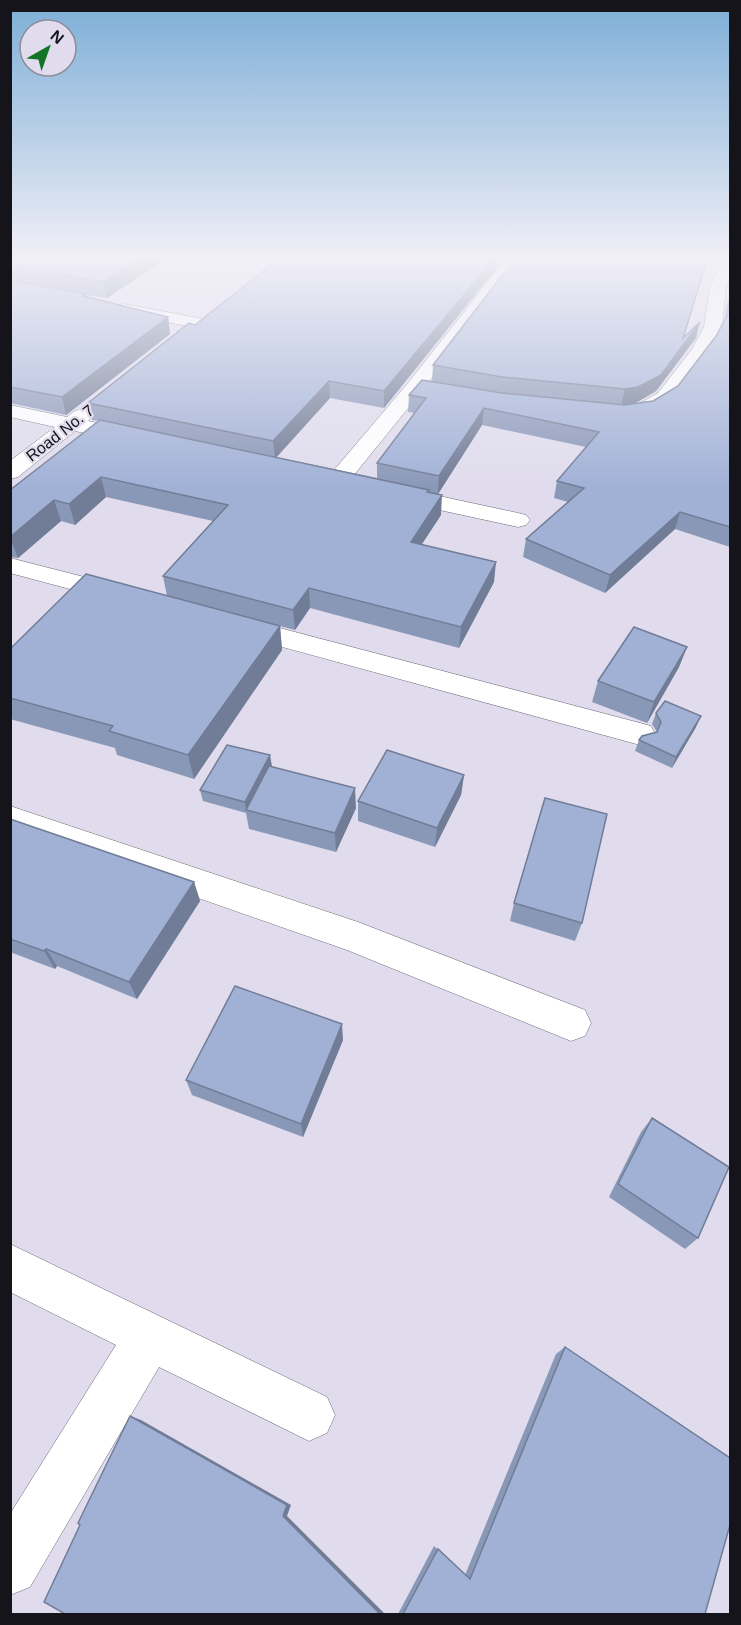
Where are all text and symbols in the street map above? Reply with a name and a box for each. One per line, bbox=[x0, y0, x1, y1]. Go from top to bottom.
north arrow bbox=[18, 18, 78, 78]
text: N bbox=[47, 27, 67, 47]
street label: Road No. 7 bbox=[23, 401, 97, 465]

